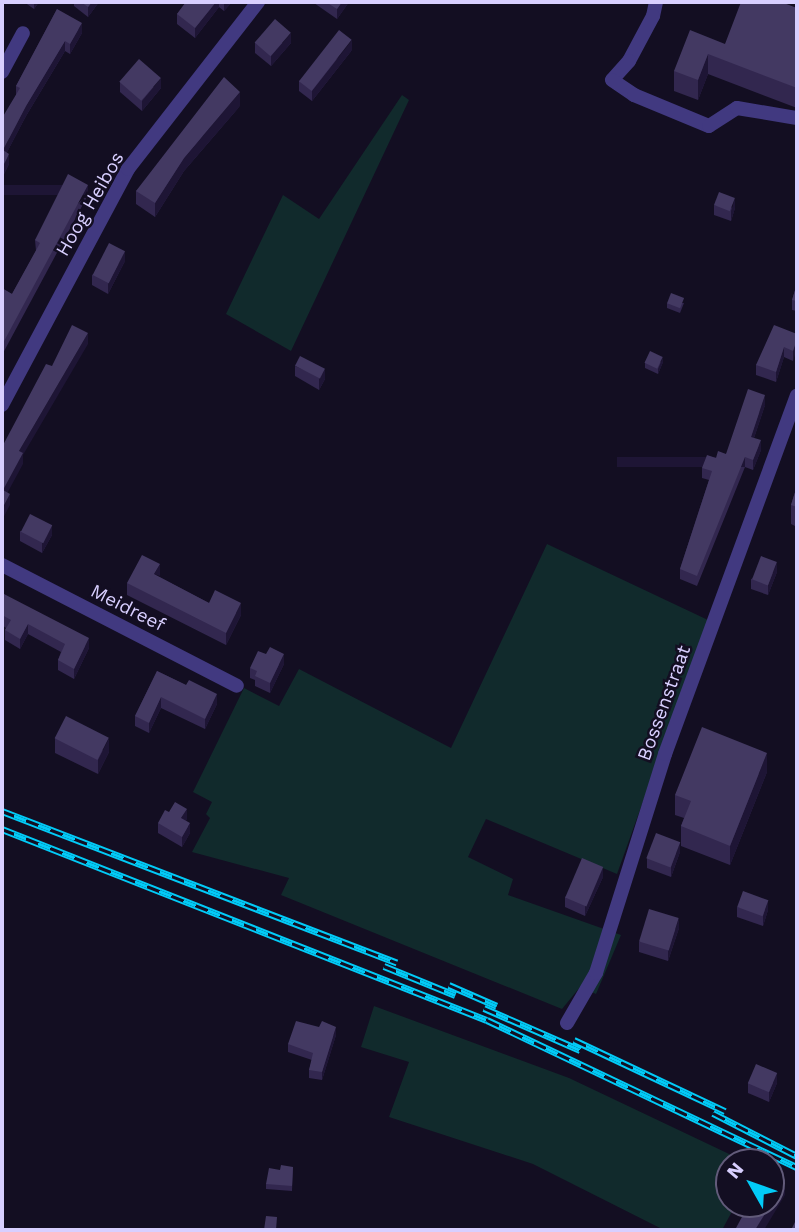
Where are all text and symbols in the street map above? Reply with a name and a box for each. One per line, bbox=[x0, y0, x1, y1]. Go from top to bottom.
street label: Hoog Heibos bbox=[51, 148, 129, 260]
street label: Meidreef bbox=[87, 580, 169, 636]
street label: Bossenstraat bbox=[633, 642, 695, 764]
north arrow bbox=[715, 1148, 785, 1218]
text: N bbox=[722, 1158, 748, 1183]

